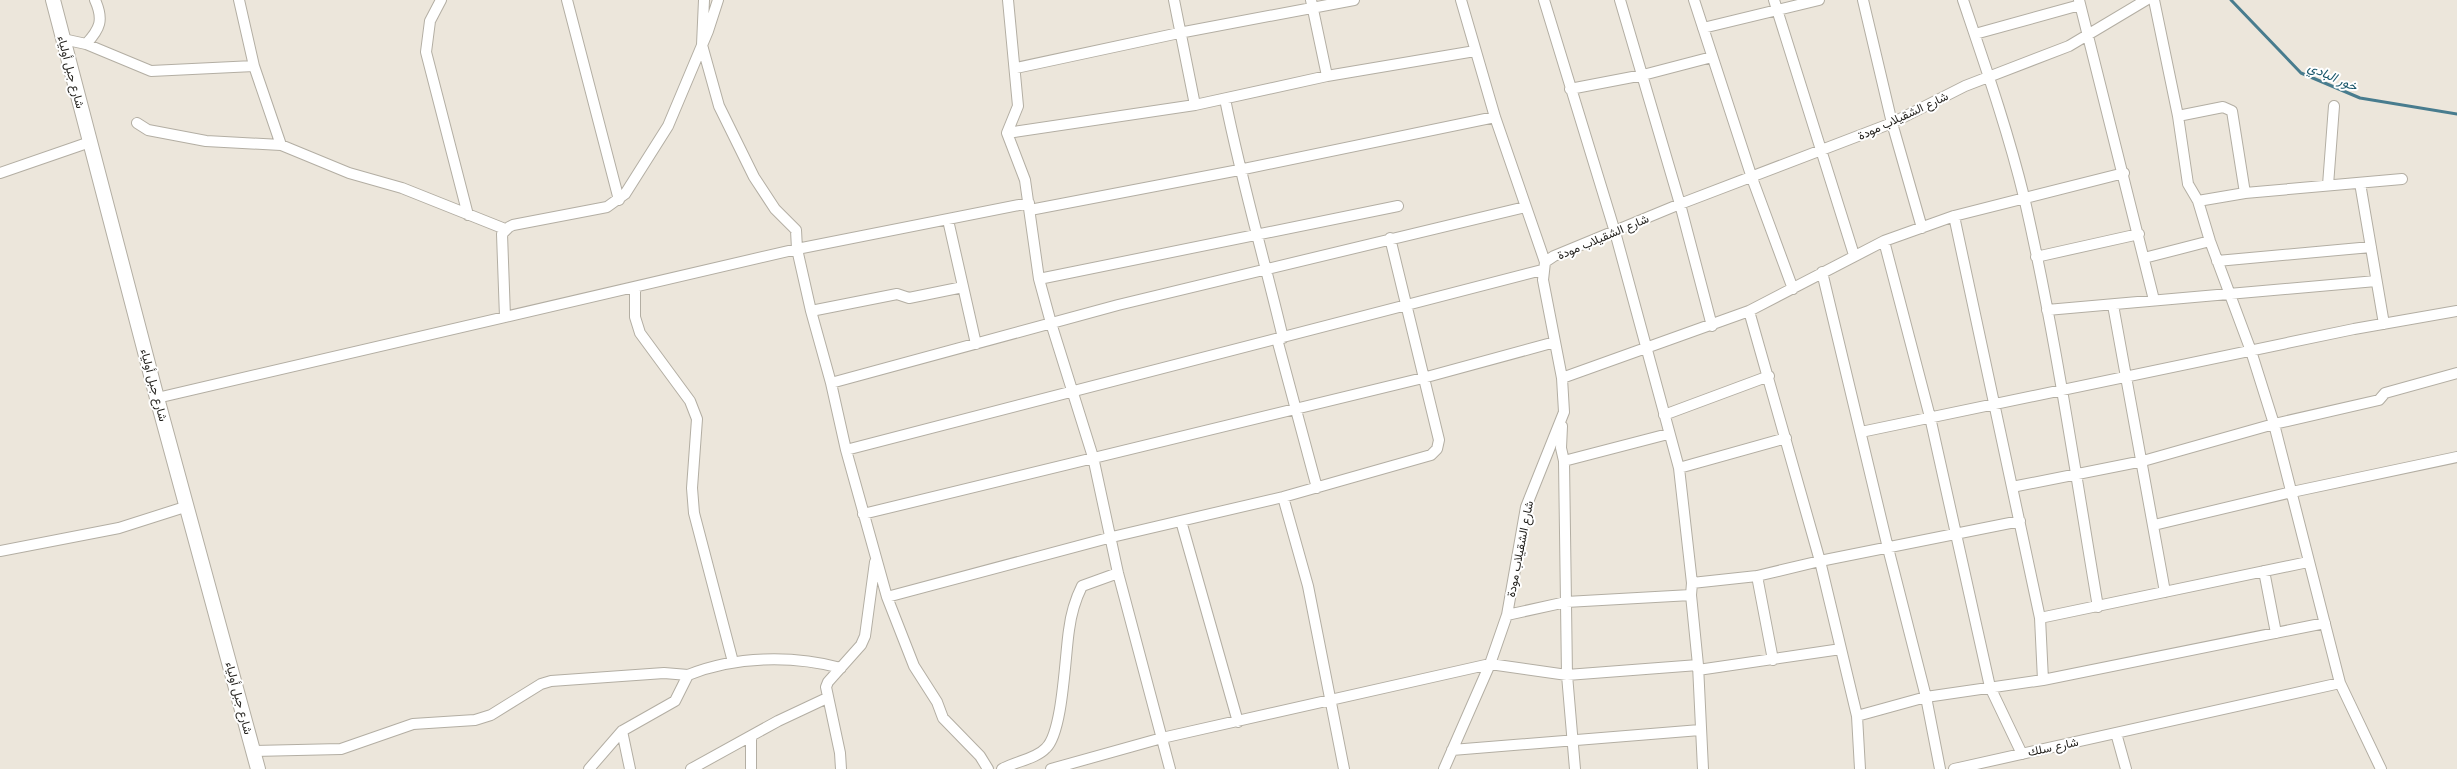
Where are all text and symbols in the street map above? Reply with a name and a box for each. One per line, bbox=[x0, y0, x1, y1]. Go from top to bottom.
street label: شارع جبل أولياء bbox=[53, 34, 88, 110]
water label: خور البادي bbox=[2305, 58, 2361, 97]
street label: شارع الشقيلاب مودة bbox=[1855, 88, 1951, 145]
street label: شارع الشقيلاب مودة bbox=[1555, 211, 1652, 264]
street label: شارع جبل أولياء bbox=[136, 347, 171, 423]
street label: شارع الشقيلاب مودة bbox=[1503, 499, 1538, 599]
street label: شارع جبل أولياء bbox=[221, 660, 256, 736]
street label: شارع سلك bbox=[2026, 734, 2080, 761]

